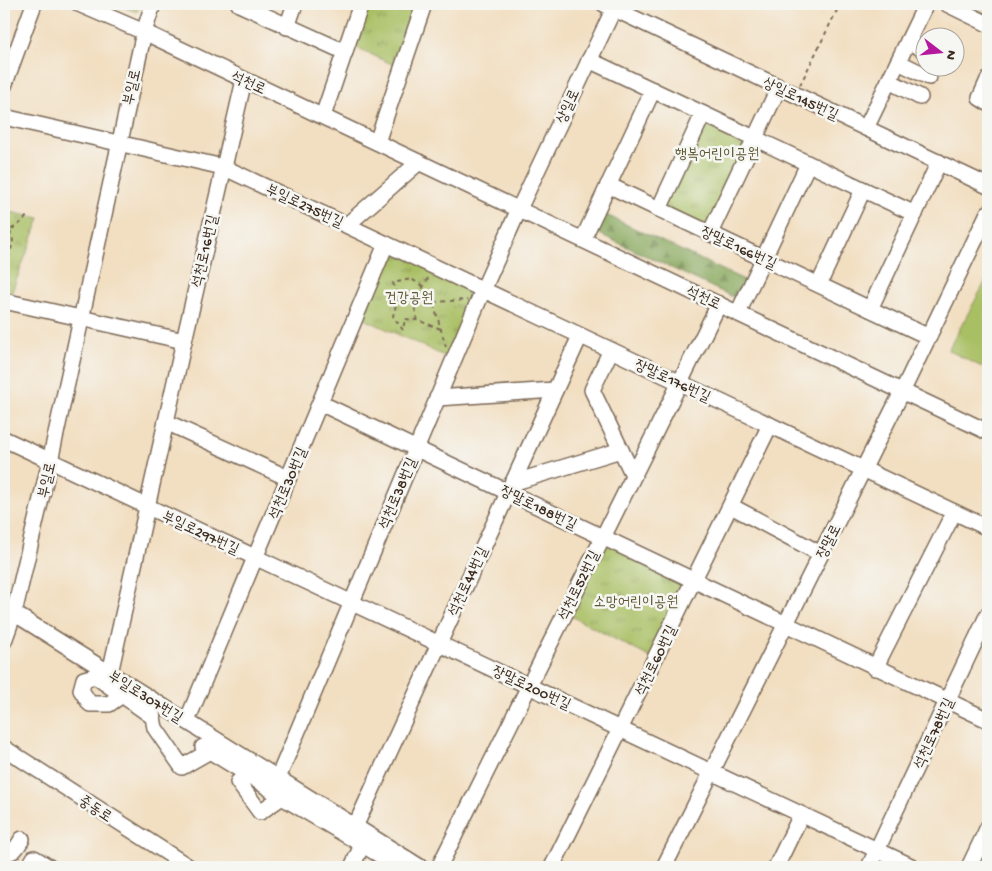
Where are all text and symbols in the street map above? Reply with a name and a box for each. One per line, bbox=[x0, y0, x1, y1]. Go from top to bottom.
north arrow bbox=[914, 28, 964, 78]
text: N bbox=[941, 48, 960, 62]
street label: 부일로 bbox=[120, 68, 146, 107]
street label: 석천로 bbox=[228, 68, 268, 100]
street label: 상일로145번길 bbox=[759, 74, 841, 125]
street label: 상일로 bbox=[553, 87, 585, 127]
park label: 행복어린이공원 bbox=[675, 146, 759, 164]
street label: 부일로275번길 bbox=[263, 181, 346, 233]
street label: 석천로16번길 bbox=[189, 213, 223, 290]
street label: 장말로166번길 bbox=[697, 223, 779, 274]
street label: 석천로 bbox=[683, 283, 723, 315]
park label: 건강공원 bbox=[385, 290, 433, 308]
street label: 장말로176번길 bbox=[631, 356, 713, 407]
street label: 석천로30번길 bbox=[266, 445, 312, 523]
street label: 석천로38번길 bbox=[376, 455, 422, 532]
street label: 부일로 bbox=[35, 461, 61, 500]
street label: 장말로188번길 bbox=[497, 483, 579, 535]
street label: 부일로297번길 bbox=[159, 508, 242, 560]
street label: 장말로 bbox=[814, 522, 846, 562]
street label: 석천로44번길 bbox=[445, 544, 493, 619]
street label: 석천로52번길 bbox=[555, 548, 604, 624]
park label: 소망어린이공원 bbox=[594, 594, 678, 612]
street label: 석천로60번길 bbox=[632, 623, 682, 699]
street label: 장말로200번길 bbox=[489, 663, 573, 715]
street label: 부일로307번길 bbox=[104, 668, 186, 728]
street label: 석천로78번길 bbox=[911, 695, 959, 772]
street label: 중동로 bbox=[75, 792, 115, 827]

